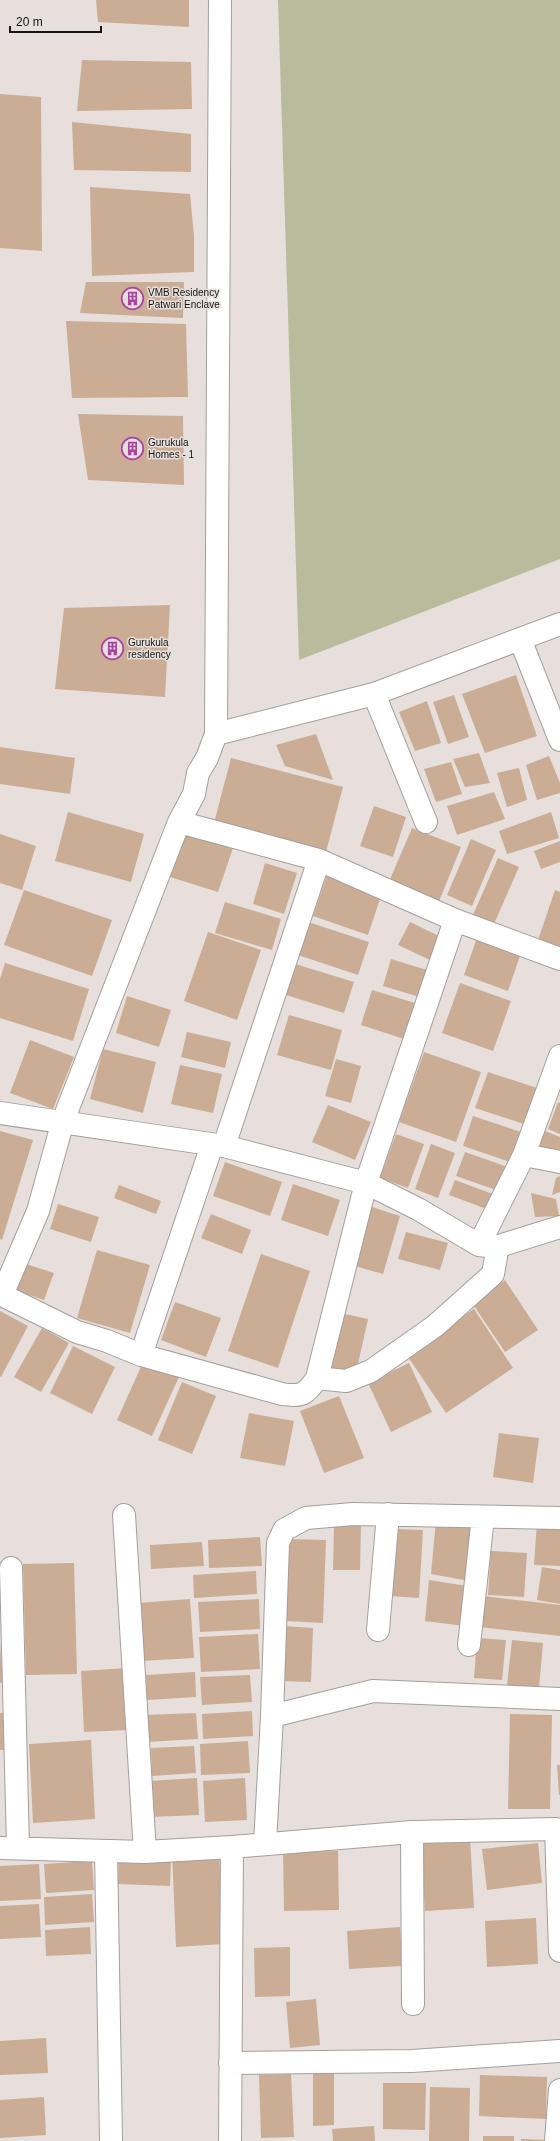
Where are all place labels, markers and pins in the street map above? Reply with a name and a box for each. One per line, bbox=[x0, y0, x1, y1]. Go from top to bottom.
building icon: VMB Residency Patwari Enclave bbox=[120, 285, 146, 311]
place label: VMB Residency Patwari Enclave bbox=[148, 287, 220, 310]
building icon: Gurukula Homes - 1 bbox=[120, 435, 146, 461]
place label: Gurukula Homes - 1 bbox=[148, 437, 195, 460]
building icon: Gurukula residency bbox=[100, 635, 126, 661]
place label: Gurukula residency bbox=[128, 637, 171, 660]

